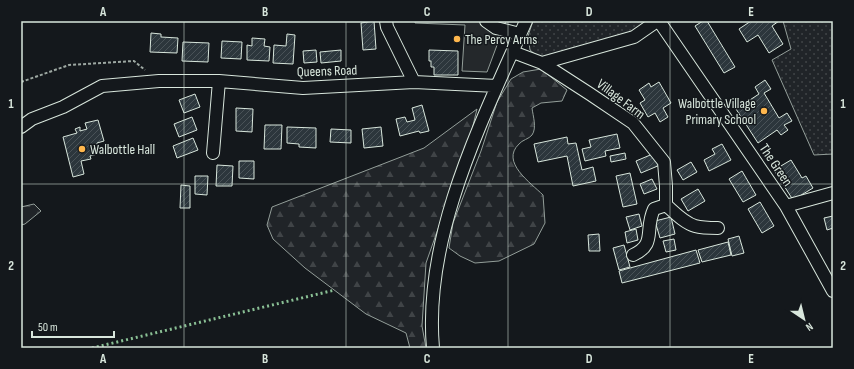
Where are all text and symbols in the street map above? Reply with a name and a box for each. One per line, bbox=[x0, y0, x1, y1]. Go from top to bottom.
text: A bbox=[99, 4, 107, 20]
text: B bbox=[262, 4, 268, 20]
text: C bbox=[424, 4, 431, 20]
text: D bbox=[586, 4, 593, 20]
text: E bbox=[748, 4, 754, 20]
place label: The Percy Arms bbox=[465, 31, 537, 48]
marker: The Percy Arms bbox=[452, 34, 462, 44]
street label: Queens Road bbox=[296, 61, 358, 81]
street label: Village Farm bbox=[593, 75, 649, 123]
place label: Walbottle Village Primary School bbox=[678, 95, 756, 128]
text: 1 bbox=[8, 96, 14, 112]
text: 1 bbox=[840, 96, 846, 112]
marker: Walbottle Village Primary School bbox=[759, 106, 769, 116]
place label: Walbottle Hall bbox=[90, 141, 155, 158]
street label: The Green bbox=[756, 141, 796, 189]
marker: Walbottle Hall bbox=[77, 144, 87, 154]
text: 2 bbox=[8, 258, 14, 274]
text: 2 bbox=[840, 258, 846, 274]
north arrow bbox=[784, 299, 824, 339]
scale bar bbox=[32, 313, 114, 339]
text: 50 m bbox=[38, 320, 58, 335]
text: N bbox=[803, 320, 816, 334]
text: A bbox=[99, 351, 107, 367]
text: B bbox=[262, 351, 268, 367]
text: C bbox=[424, 351, 431, 367]
text: D bbox=[586, 351, 593, 367]
text: E bbox=[748, 351, 754, 367]

